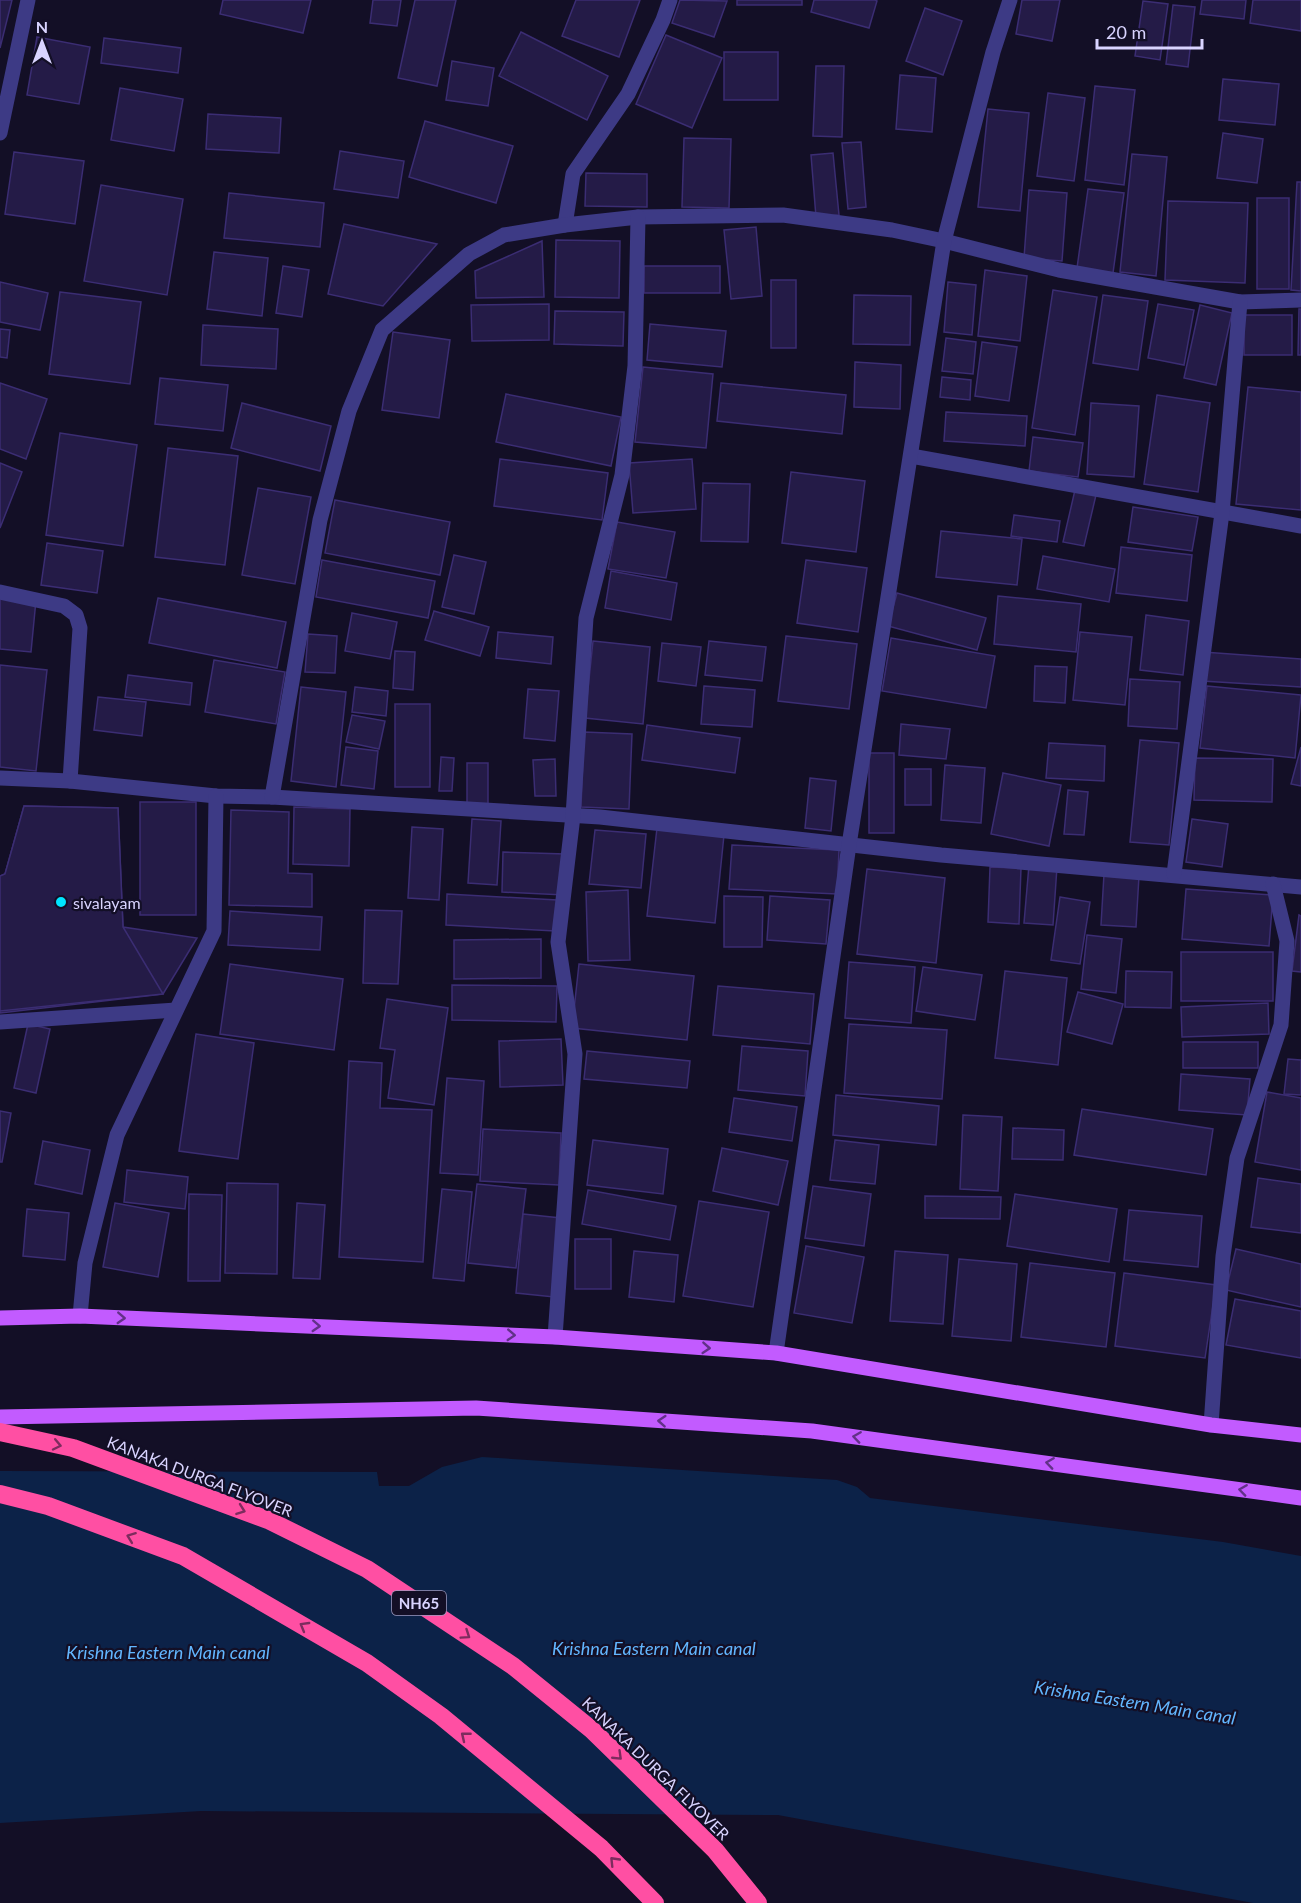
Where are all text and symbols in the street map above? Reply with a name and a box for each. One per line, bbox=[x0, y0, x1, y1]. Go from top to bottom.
north arrow bbox=[12, 12, 72, 72]
scale bar bbox=[1097, 12, 1202, 50]
text: N bbox=[36, 17, 48, 36]
text: 20 m bbox=[1106, 21, 1146, 43]
place label: sivalayam bbox=[73, 893, 141, 912]
marker: sivalayam bbox=[54, 895, 68, 909]
one-way arrow bbox=[117, 1311, 126, 1324]
one-way arrow bbox=[312, 1320, 321, 1333]
one-way arrow bbox=[507, 1329, 516, 1341]
one-way arrow bbox=[701, 1341, 710, 1354]
one-way arrow bbox=[658, 1414, 667, 1427]
one-way arrow bbox=[852, 1431, 861, 1444]
street label: KANAKA DURGA FLYOVER bbox=[105, 1432, 295, 1520]
one-way arrow bbox=[52, 1437, 62, 1450]
one-way arrow bbox=[1045, 1458, 1054, 1470]
one-way arrow bbox=[1238, 1484, 1248, 1496]
one-way arrow bbox=[235, 1503, 245, 1516]
one-way arrow bbox=[126, 1532, 137, 1544]
road number: NH65 bbox=[392, 1591, 446, 1615]
one-way arrow bbox=[300, 1622, 310, 1634]
one-way arrow bbox=[459, 1628, 470, 1639]
water label: Krishna Eastern Main canal bbox=[552, 1637, 756, 1659]
water label: Krishna Eastern Main canal bbox=[66, 1641, 270, 1663]
water label: Krishna Eastern Main canal bbox=[1033, 1675, 1237, 1729]
street label: KANAKA DURGA FLYOVER bbox=[579, 1693, 733, 1843]
one-way arrow bbox=[461, 1732, 472, 1743]
one-way arrow bbox=[611, 1748, 622, 1759]
one-way arrow bbox=[610, 1858, 621, 1868]

